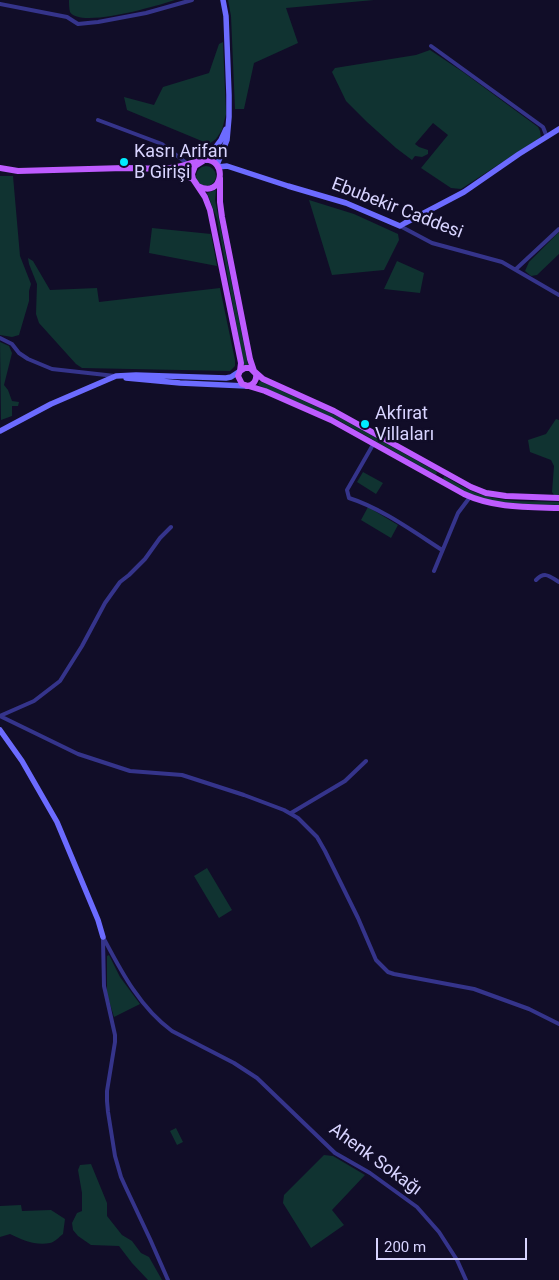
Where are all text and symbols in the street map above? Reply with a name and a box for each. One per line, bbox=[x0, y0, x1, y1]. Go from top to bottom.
place label: Kasrı Arifan B Girişi bbox=[134, 141, 228, 183]
marker: Kasrı Arifan B Girişi bbox=[118, 156, 130, 168]
street label: Ebubekir Caddesi bbox=[328, 174, 466, 244]
place label: Akfırat Villaları bbox=[375, 403, 434, 446]
marker: Akfırat Villaları bbox=[359, 418, 371, 430]
street label: Ahenk Sokağı bbox=[324, 1119, 426, 1201]
scale bar bbox=[379, 1228, 530, 1260]
text: 200 m bbox=[384, 1238, 426, 1256]

